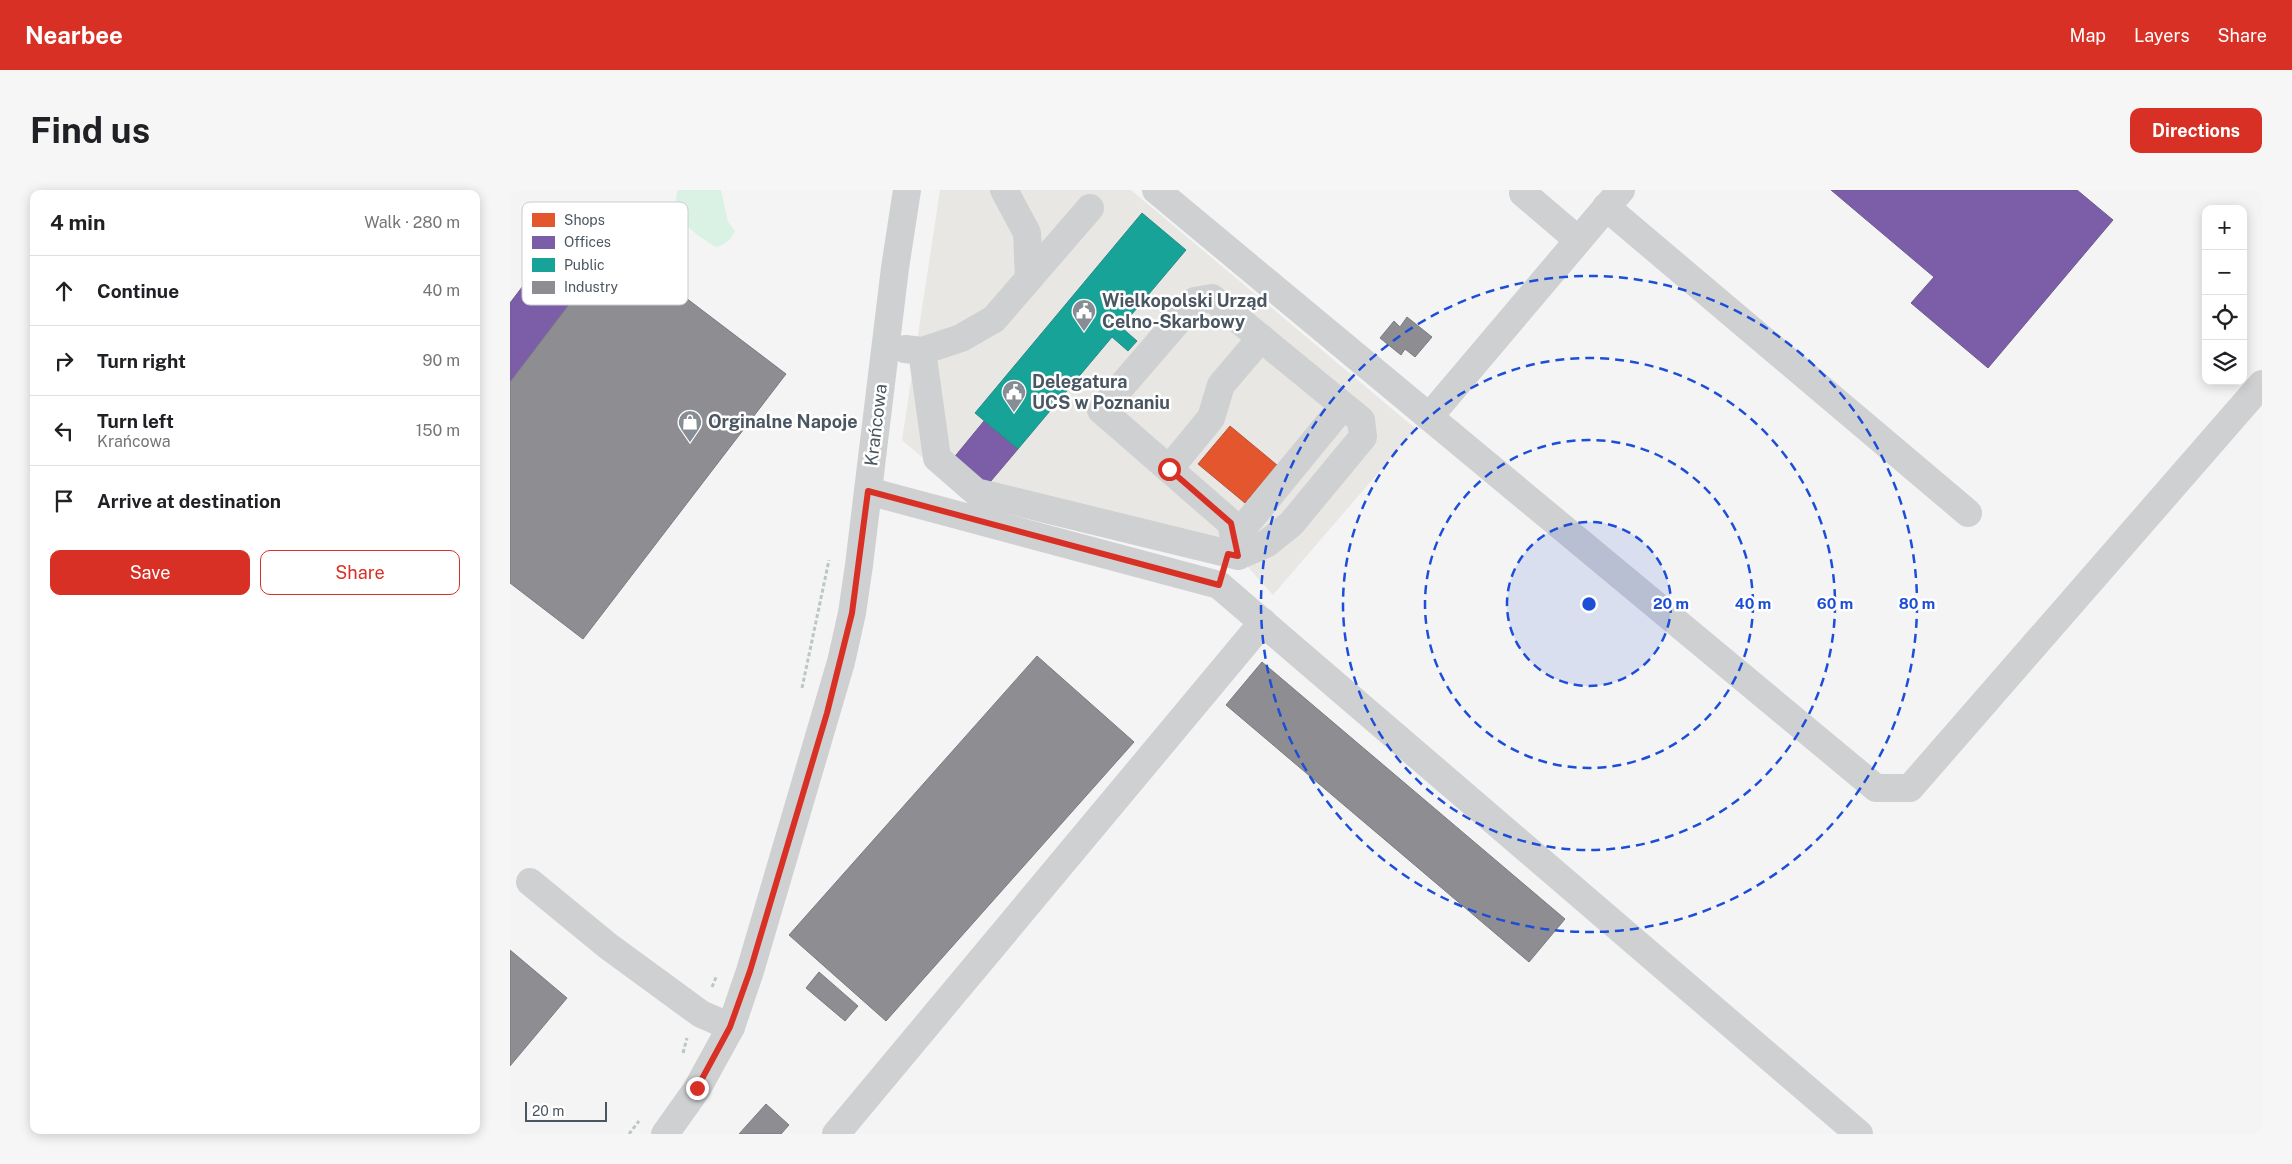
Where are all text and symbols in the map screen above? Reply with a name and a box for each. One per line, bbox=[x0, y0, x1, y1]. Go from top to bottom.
text: Nearbee bbox=[25, 21, 123, 49]
text: Map bbox=[2070, 25, 2106, 46]
text: Layers bbox=[2134, 25, 2190, 46]
text: Share bbox=[2218, 25, 2267, 46]
button: Directions bbox=[2130, 108, 2262, 153]
text: Find us bbox=[30, 110, 150, 151]
legend bbox=[522, 202, 688, 305]
map controls bbox=[2202, 205, 2247, 385]
button: + bbox=[2202, 205, 2247, 250]
text: 4 min bbox=[50, 210, 105, 235]
text: Shops bbox=[564, 212, 605, 228]
text: Walk · 280 m bbox=[364, 213, 460, 232]
text: Offices bbox=[564, 234, 611, 250]
button: − bbox=[2202, 250, 2247, 295]
text: Public bbox=[564, 257, 605, 273]
icon: ahead bbox=[50, 277, 78, 305]
text: Industry bbox=[564, 279, 619, 295]
text: Continue bbox=[97, 280, 179, 302]
text: 40 m bbox=[422, 281, 460, 300]
place label: Wielkopolski Urząd Celno-Skarbowy bbox=[1102, 290, 1267, 332]
button: locate bbox=[2202, 295, 2247, 340]
public building icon: Wielkopolski Urząd Celno-Skarbowy bbox=[1071, 298, 1097, 332]
button: layers bbox=[2202, 340, 2247, 385]
icon: right bbox=[50, 347, 78, 375]
text: Turn right bbox=[97, 350, 186, 372]
text: 90 m bbox=[423, 351, 460, 370]
place label: Delegatura UCS w Poznaniu bbox=[1032, 371, 1170, 413]
public building icon: Delegatura UCS w Poznaniu bbox=[1001, 379, 1027, 413]
street label: Krańcowa bbox=[860, 383, 891, 467]
shop icon: Orginalne Napoje bbox=[677, 409, 703, 443]
text: Turn left bbox=[97, 410, 174, 432]
place label: Orginalne Napoje bbox=[708, 411, 858, 432]
icon: left bbox=[50, 417, 78, 445]
text: 150 m bbox=[416, 421, 460, 440]
text: Krańcowa bbox=[97, 432, 171, 451]
route start bbox=[1158, 458, 1181, 481]
icon: arrive bbox=[50, 487, 78, 515]
text: Arrive at destination bbox=[97, 490, 281, 512]
button: Save bbox=[50, 550, 250, 595]
button: Share bbox=[260, 550, 460, 595]
centre of rings bbox=[1580, 595, 1598, 613]
text: 20 m bbox=[1653, 595, 1689, 612]
text: 40 m bbox=[1735, 595, 1771, 612]
text: 60 m bbox=[1817, 595, 1853, 612]
text: 80 m bbox=[1899, 595, 1935, 612]
route end bbox=[686, 1077, 709, 1100]
scale bar bbox=[525, 1099, 608, 1122]
text: 20 m bbox=[532, 1103, 564, 1119]

